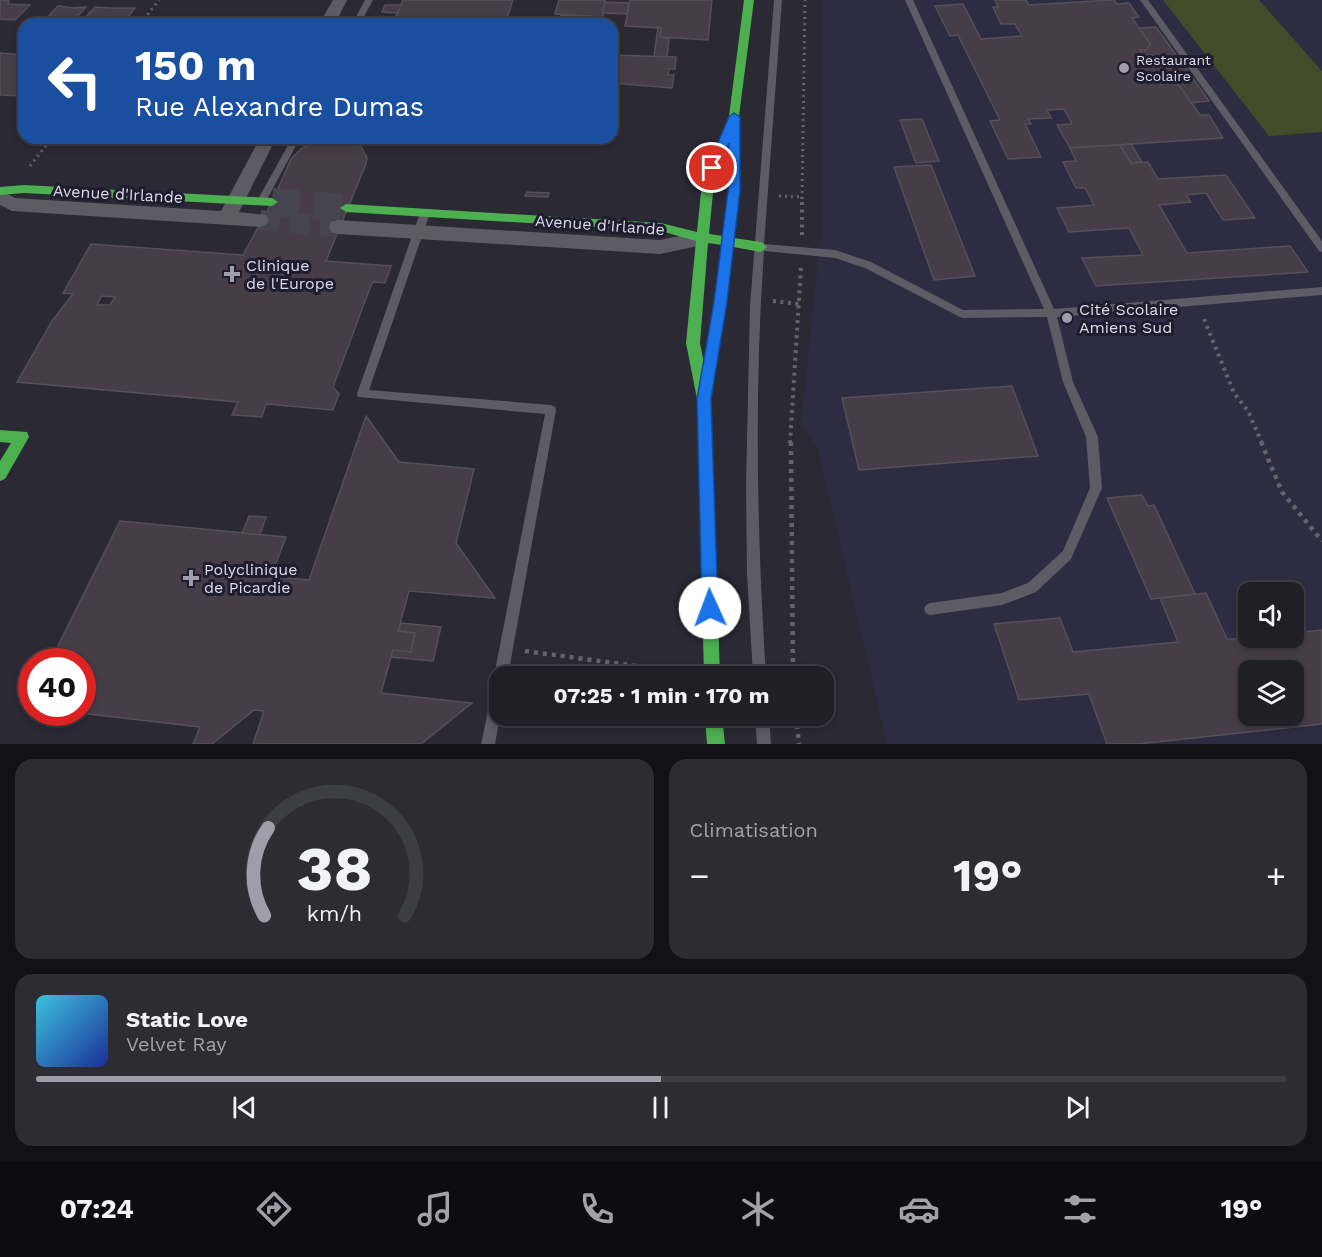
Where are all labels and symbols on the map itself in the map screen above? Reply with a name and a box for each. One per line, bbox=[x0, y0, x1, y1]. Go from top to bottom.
place label: Restaurant Scolaire bbox=[1136, 52, 1211, 84]
marker: Restaurant Scolaire bbox=[1117, 61, 1131, 75]
pin bbox=[686, 142, 737, 193]
street label: Avenue d'Irlande bbox=[53, 181, 183, 207]
street label: Avenue d'Irlande bbox=[534, 211, 666, 239]
place label: Clinique de l'Europe bbox=[246, 256, 334, 293]
marker: Clinique de l'Europe bbox=[223, 265, 241, 283]
place label: Cité Scolaire Amiens Sud bbox=[1079, 300, 1178, 337]
marker: Cité Scolaire Amiens Sud bbox=[1060, 311, 1074, 325]
place label: Polyclinique de Picardie bbox=[204, 560, 297, 597]
marker: Polyclinique de Picardie bbox=[182, 569, 200, 587]
position arrow bbox=[678, 576, 742, 640]
speed limit sign: 40 bbox=[18, 648, 96, 726]

